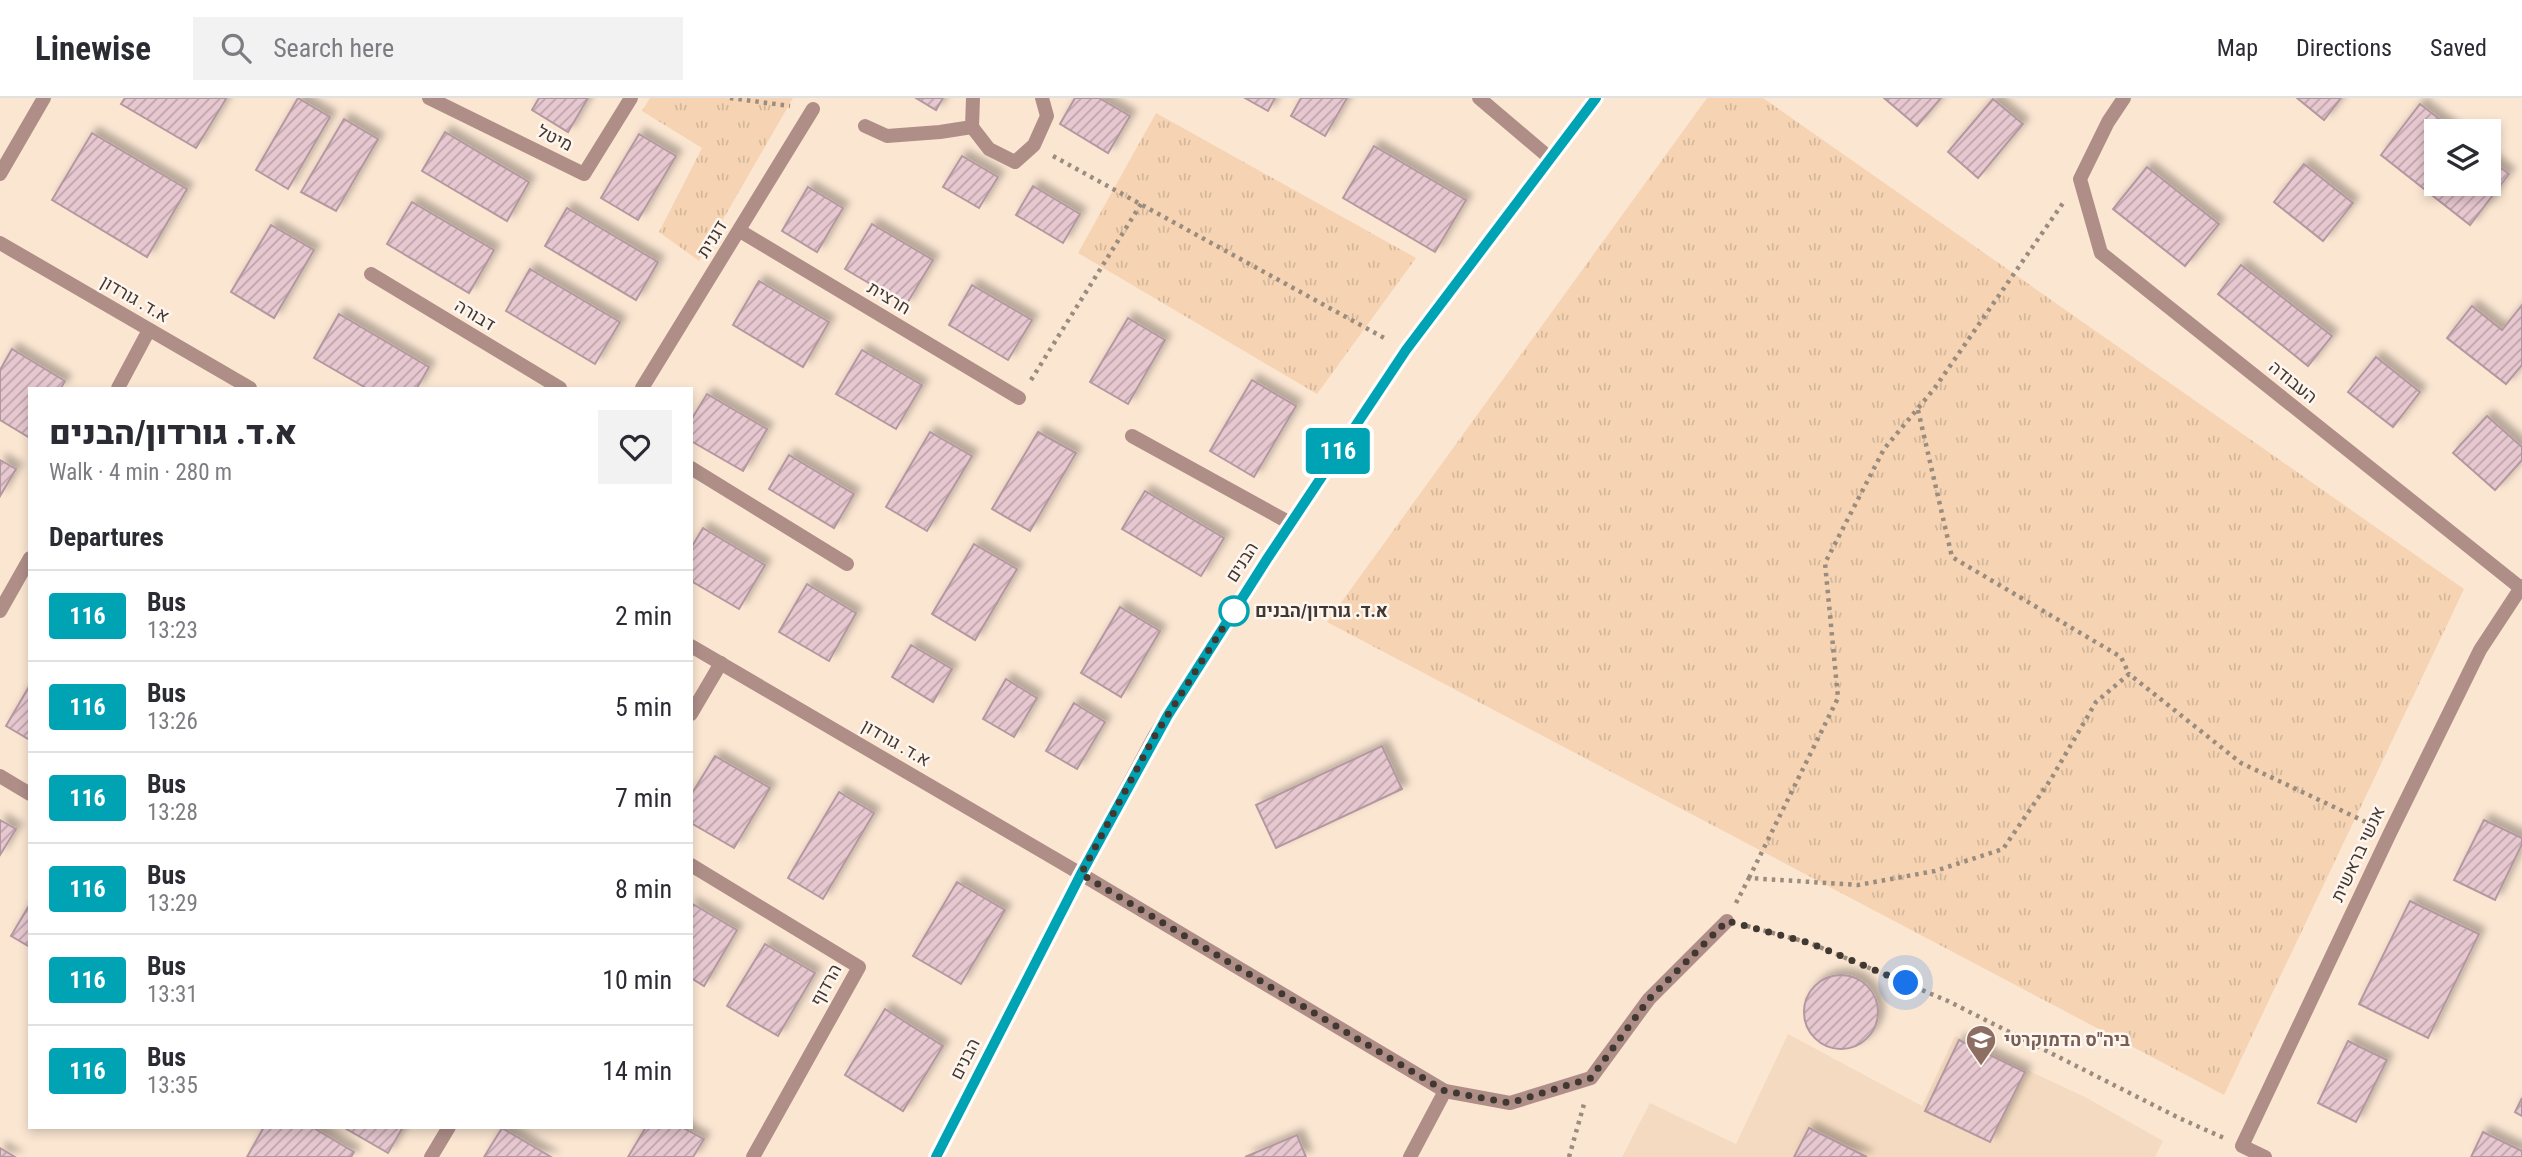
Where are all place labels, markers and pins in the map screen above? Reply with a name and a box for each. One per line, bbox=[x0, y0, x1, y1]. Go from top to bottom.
marker: א.ד. גורדון/הבנים bbox=[1219, 596, 1249, 626]
place label: א.ד. גורדון/הבנים bbox=[1255, 600, 1388, 621]
school or university icon: ביה"ס הדמוקרטי bbox=[1964, 1023, 1998, 1067]
place label: ביה"ס הדמוקרטי bbox=[2004, 1029, 2130, 1050]

